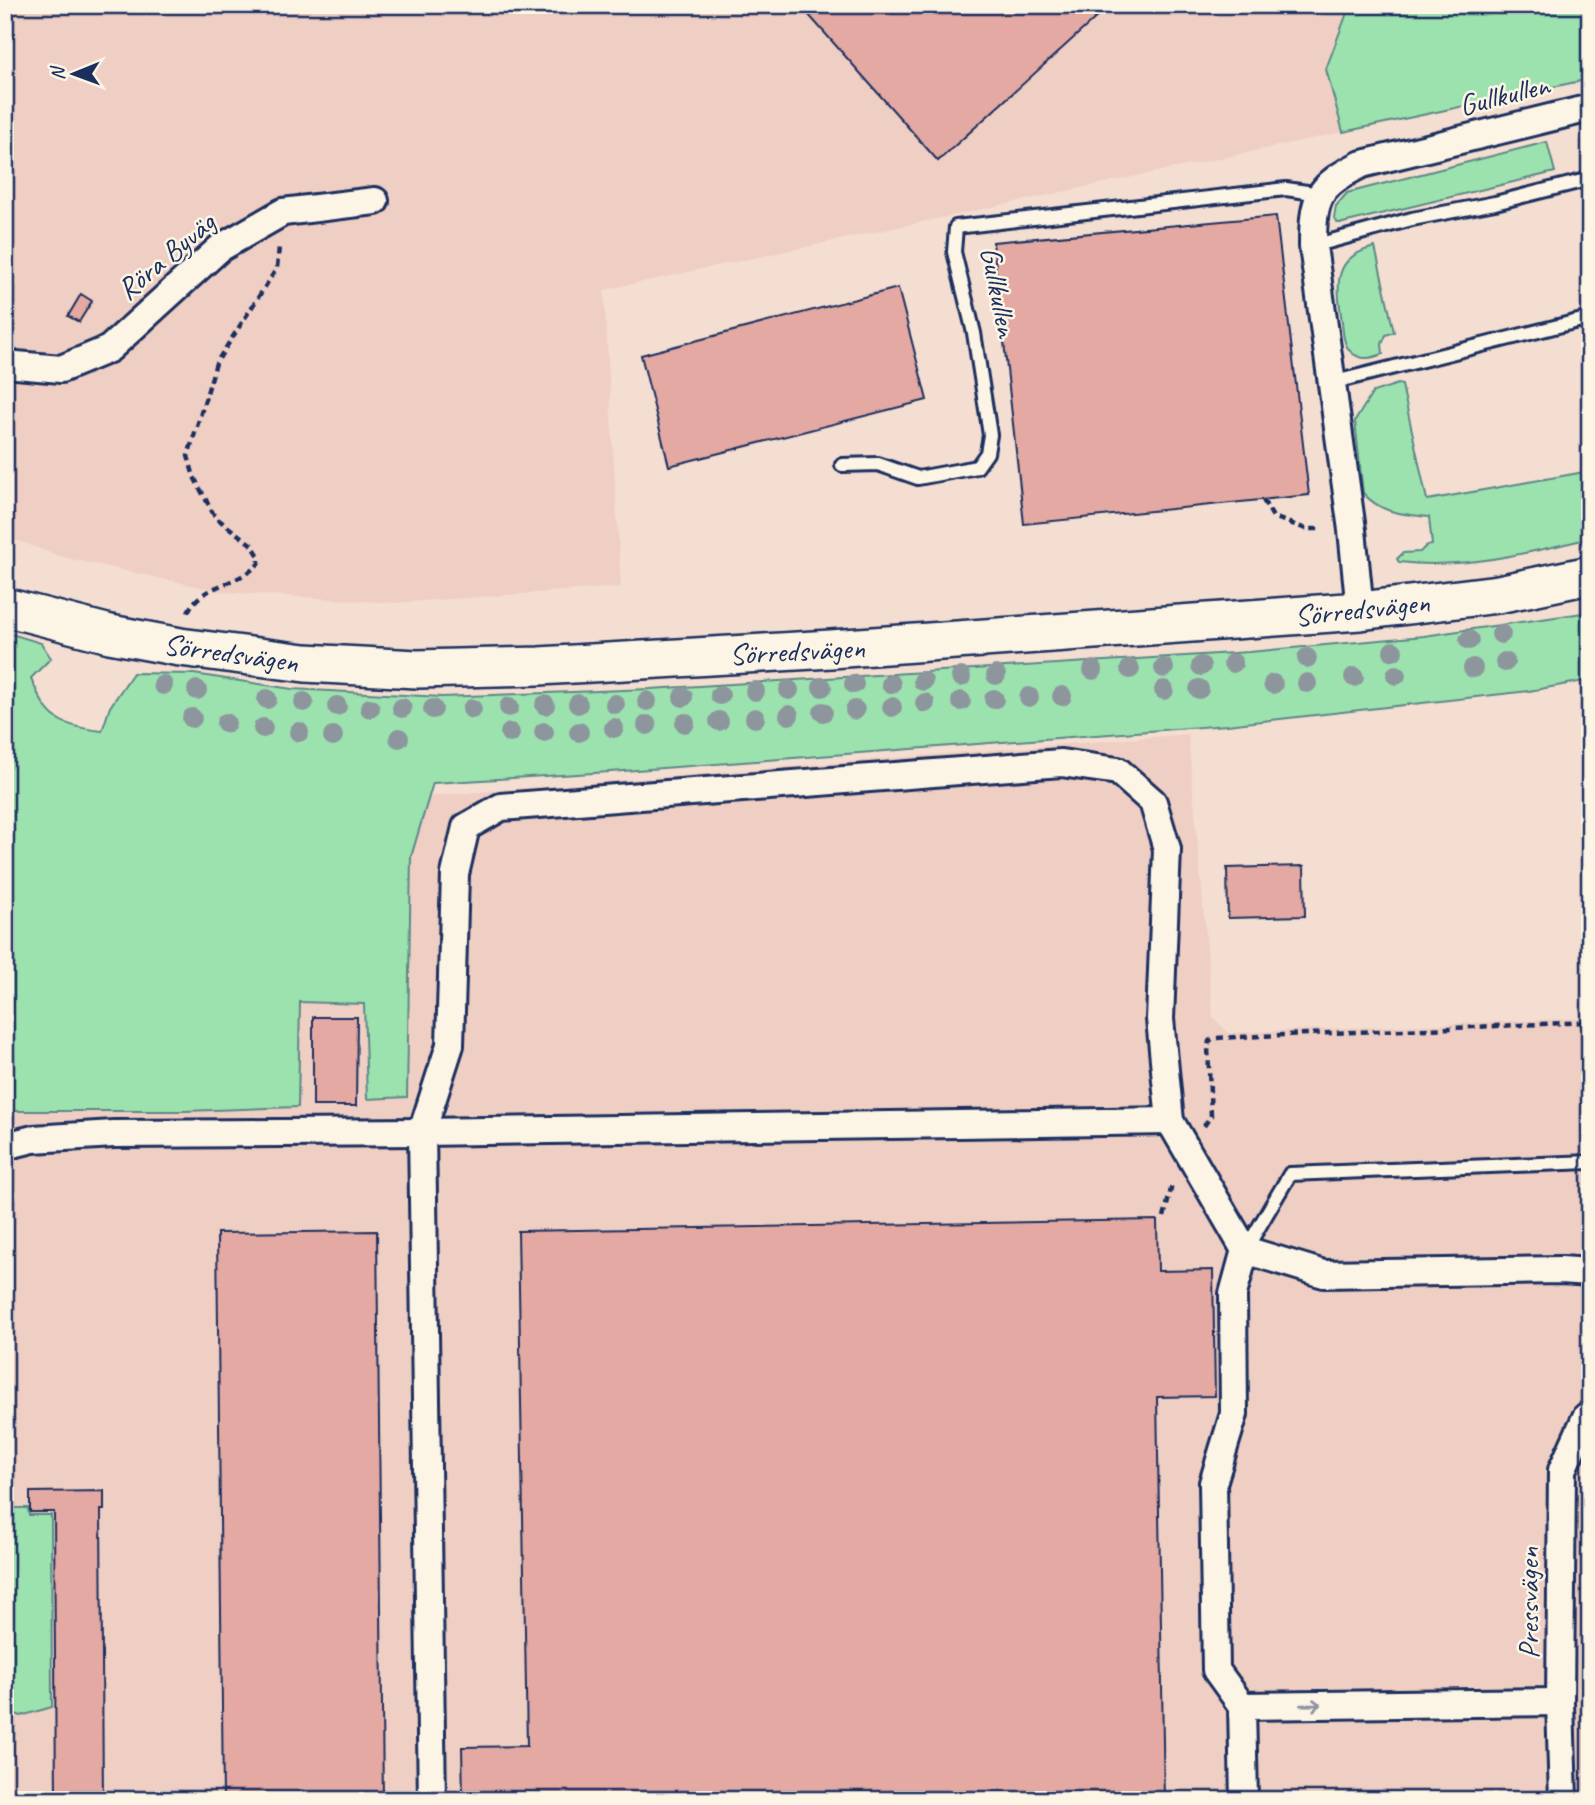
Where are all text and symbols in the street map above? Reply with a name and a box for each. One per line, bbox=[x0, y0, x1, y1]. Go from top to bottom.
north arrow bbox=[38, 38, 108, 108]
text: N bbox=[46, 65, 70, 80]
street label: Gullkullen bbox=[1455, 65, 1554, 125]
street label: Röra Byväg bbox=[109, 203, 224, 308]
street label: Gullkullen bbox=[972, 243, 1027, 342]
street label: Sörredsvägen bbox=[1293, 583, 1432, 635]
street label: Sörredsvägen bbox=[161, 625, 301, 681]
street label: Sörredsvägen bbox=[728, 628, 866, 674]
street label: Pressvägen bbox=[1509, 1547, 1547, 1659]
one-way arrow bbox=[1299, 1698, 1322, 1712]

